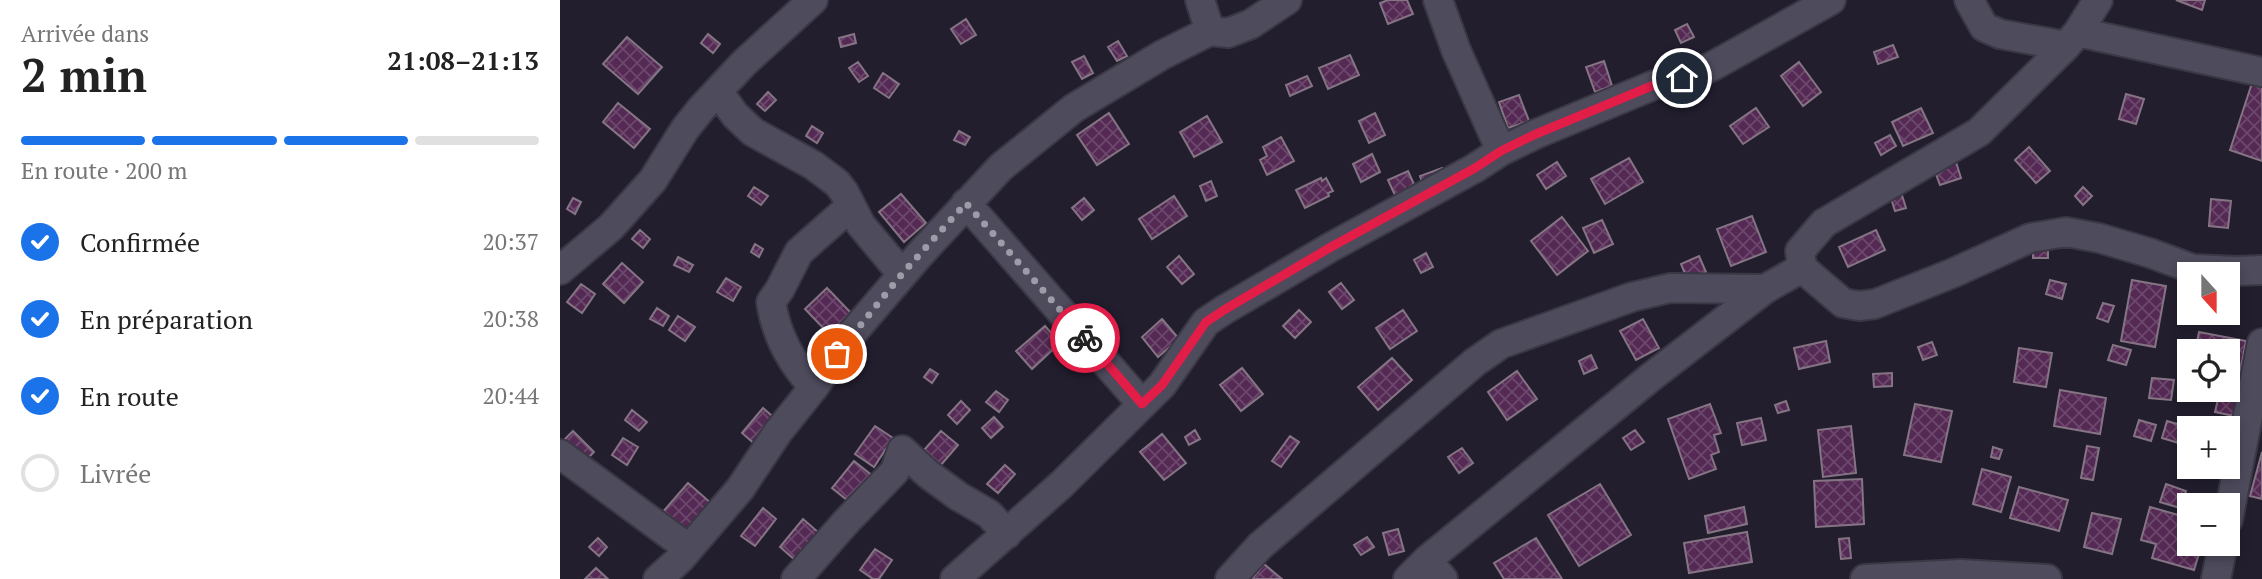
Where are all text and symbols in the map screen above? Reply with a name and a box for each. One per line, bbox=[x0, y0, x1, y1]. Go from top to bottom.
text: Arrivée dans bbox=[21, 18, 149, 49]
text: 21:08–21:13 bbox=[387, 43, 539, 77]
text: 2 min bbox=[21, 44, 147, 105]
pin bbox=[1652, 48, 1712, 108]
icon: home bbox=[1663, 59, 1701, 97]
text: En route · 200 m bbox=[21, 155, 187, 186]
icon: check bbox=[21, 223, 59, 261]
text: Confirmée bbox=[80, 225, 200, 259]
text: 20:37 bbox=[482, 226, 539, 257]
north arrow bbox=[2177, 262, 2240, 326]
map controls bbox=[2177, 262, 2240, 556]
icon: check bbox=[21, 300, 59, 338]
text: En préparation bbox=[80, 302, 253, 336]
text: 20:38 bbox=[482, 303, 539, 334]
courier bbox=[1050, 303, 1120, 373]
icon: bike bbox=[1066, 319, 1104, 357]
pin bbox=[807, 324, 867, 384]
icon: bag bbox=[818, 335, 856, 373]
button: locate bbox=[2177, 339, 2240, 402]
icon: check bbox=[21, 377, 59, 415]
text: En route bbox=[80, 379, 179, 413]
text: 20:44 bbox=[482, 380, 539, 411]
button: + bbox=[2177, 416, 2240, 479]
text: Livrée bbox=[80, 456, 151, 490]
button: − bbox=[2177, 493, 2240, 556]

